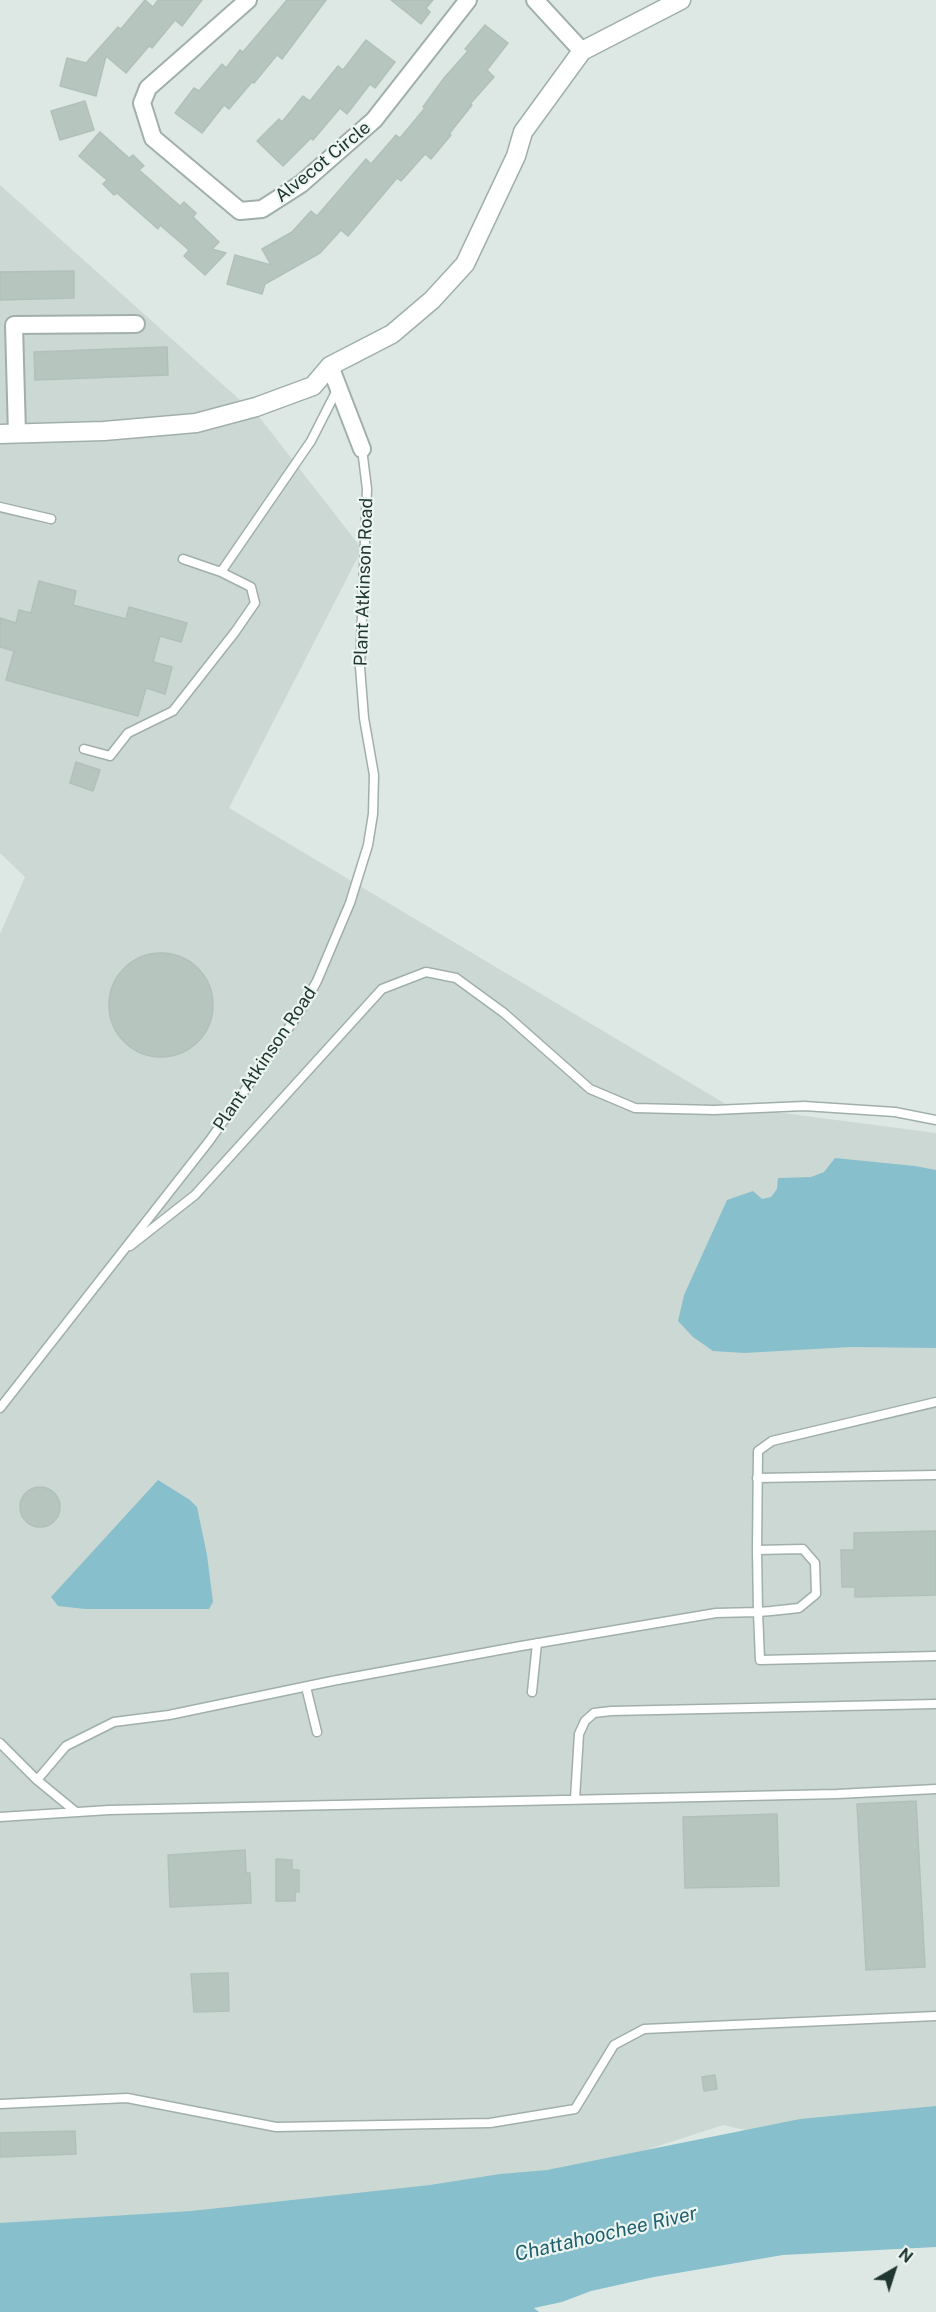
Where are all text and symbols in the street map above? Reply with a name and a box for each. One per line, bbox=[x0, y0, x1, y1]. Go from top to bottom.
street label: Alvecot Circle bbox=[271, 117, 375, 207]
street label: Plant Atkinson Road bbox=[350, 497, 378, 667]
street label: Plant Atkinson Road bbox=[209, 983, 321, 1135]
water label: Chattahoochee River bbox=[512, 2201, 700, 2267]
north arrow bbox=[864, 2240, 924, 2300]
text: N bbox=[895, 2244, 916, 2267]

